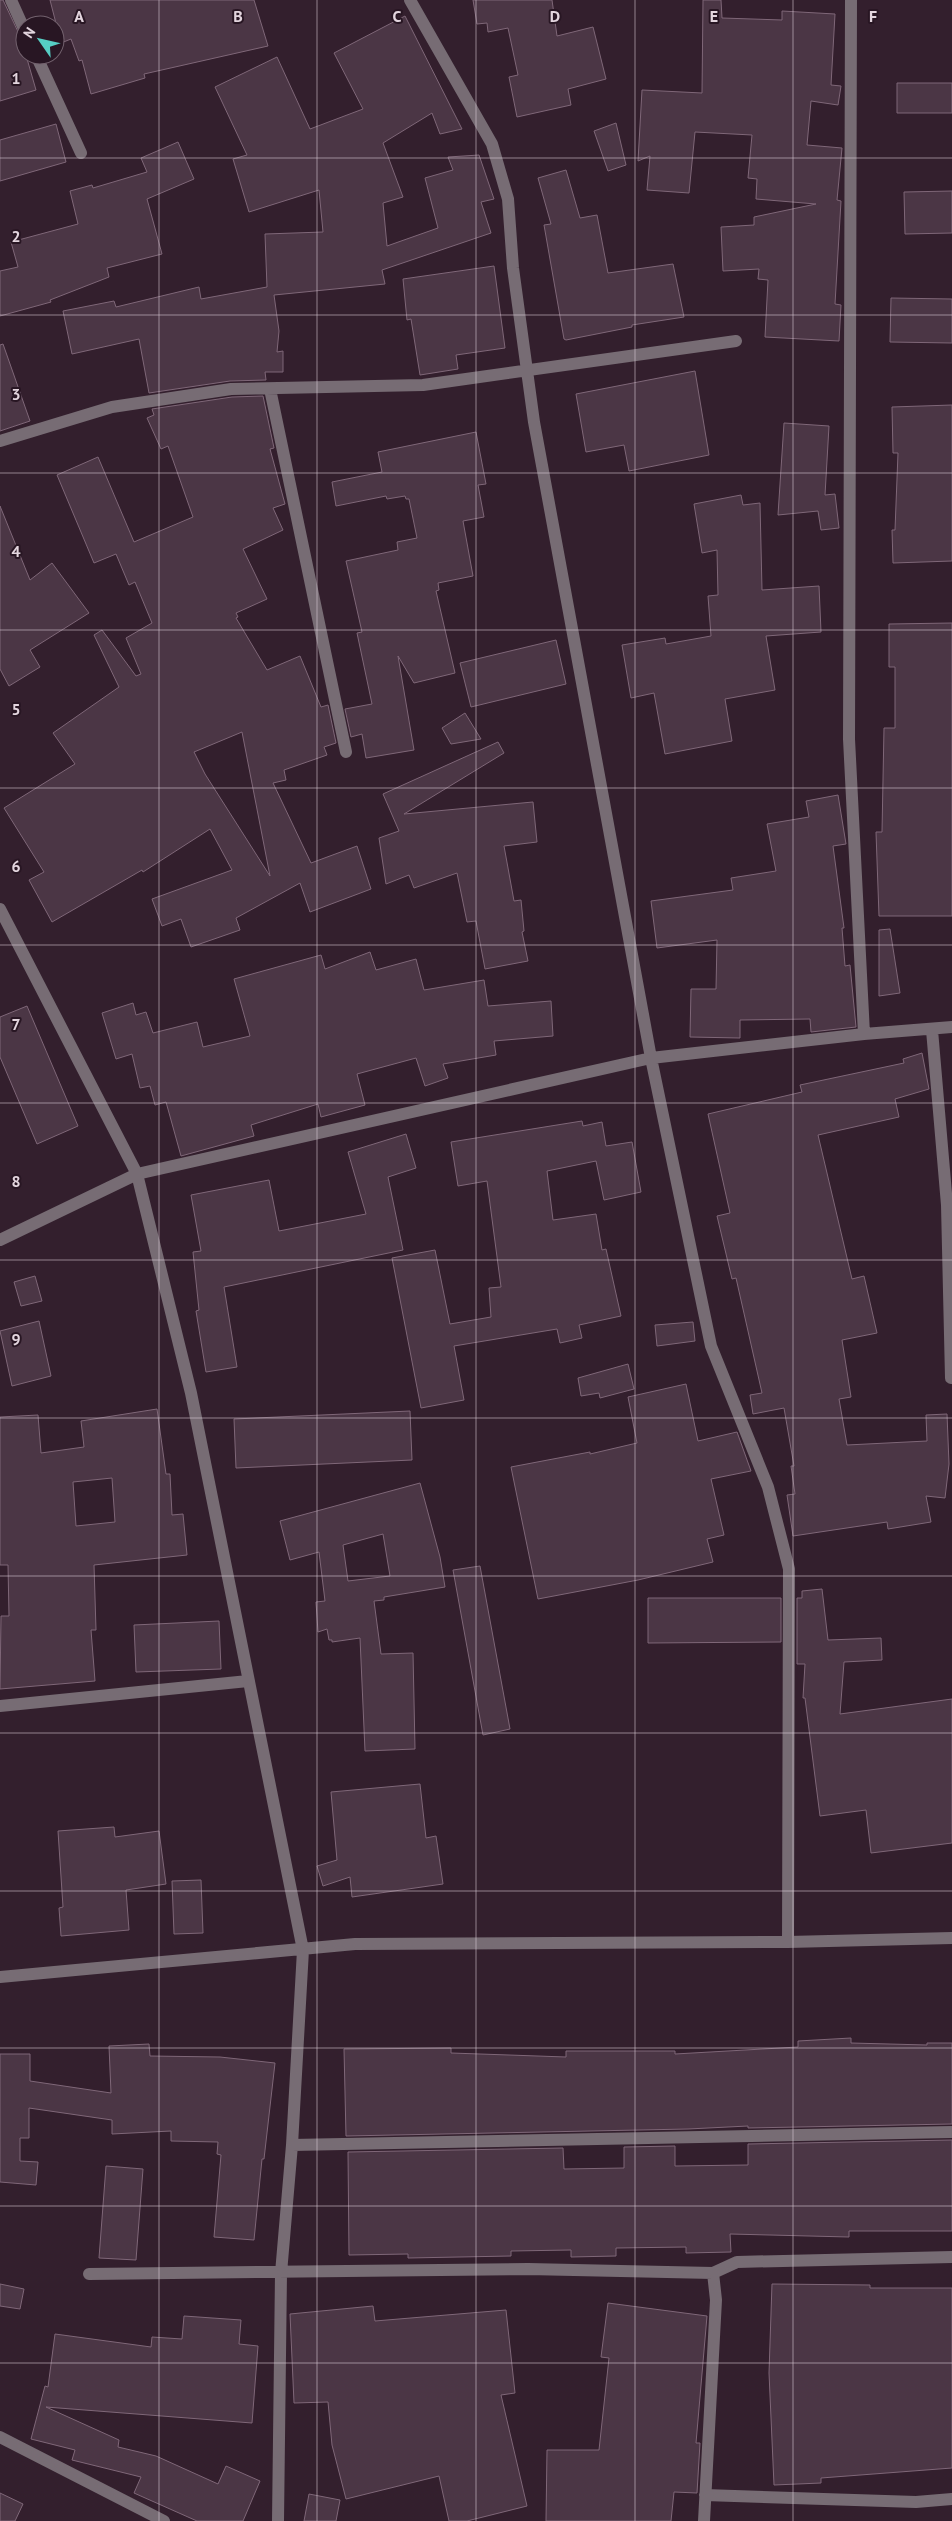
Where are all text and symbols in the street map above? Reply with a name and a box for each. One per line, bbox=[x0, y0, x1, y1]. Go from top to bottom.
text: A bbox=[74, 6, 84, 26]
text: B bbox=[233, 6, 243, 26]
text: C bbox=[393, 6, 402, 26]
text: D bbox=[550, 6, 560, 26]
text: E bbox=[710, 6, 718, 26]
text: F bbox=[869, 6, 877, 26]
north arrow bbox=[15, 15, 65, 65]
text: N bbox=[19, 24, 39, 42]
text: 1 bbox=[11, 68, 21, 88]
text: 2 bbox=[11, 226, 21, 246]
text: 3 bbox=[11, 384, 21, 404]
text: 4 bbox=[11, 541, 21, 561]
text: 5 bbox=[11, 699, 21, 719]
text: 6 bbox=[11, 856, 21, 876]
text: 7 bbox=[11, 1014, 21, 1034]
text: 8 bbox=[11, 1171, 21, 1191]
text: 9 bbox=[11, 1329, 21, 1349]

